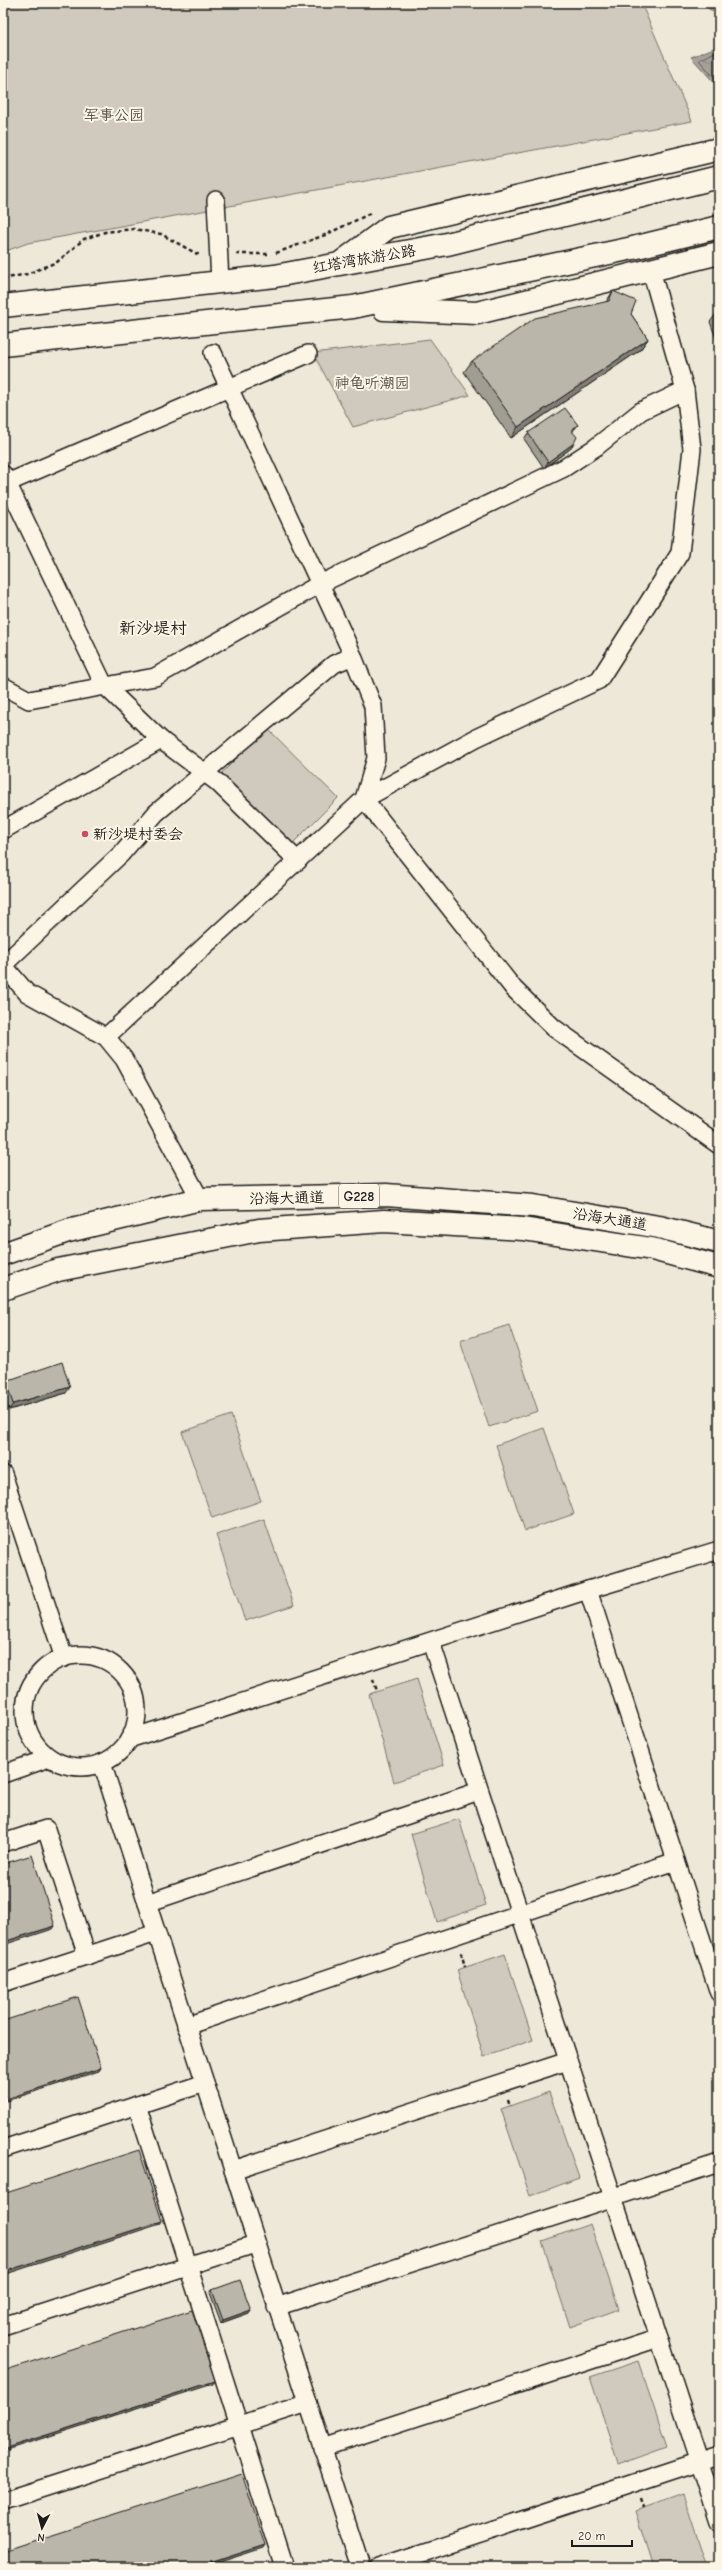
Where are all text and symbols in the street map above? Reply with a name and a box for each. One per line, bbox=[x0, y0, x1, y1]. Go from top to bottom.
park label: 军事公园 bbox=[84, 106, 144, 124]
street label: 红塔湾旅游公路 bbox=[311, 241, 417, 277]
park label: 神龟听潮园 bbox=[334, 374, 410, 392]
district label: 新沙堤村 bbox=[119, 619, 187, 638]
place label: 新沙堤村委会 bbox=[93, 825, 183, 843]
marker: 新沙堤村委会 bbox=[80, 829, 90, 839]
road number: G228 bbox=[339, 1184, 379, 1208]
street label: 沿海大通道 bbox=[249, 1188, 325, 1208]
street label: 沿海大通道 bbox=[572, 1204, 648, 1234]
north arrow bbox=[22, 2508, 62, 2548]
scale bar bbox=[572, 2522, 632, 2548]
text: 20 m bbox=[578, 2529, 606, 2543]
text: N bbox=[37, 2531, 45, 2544]

